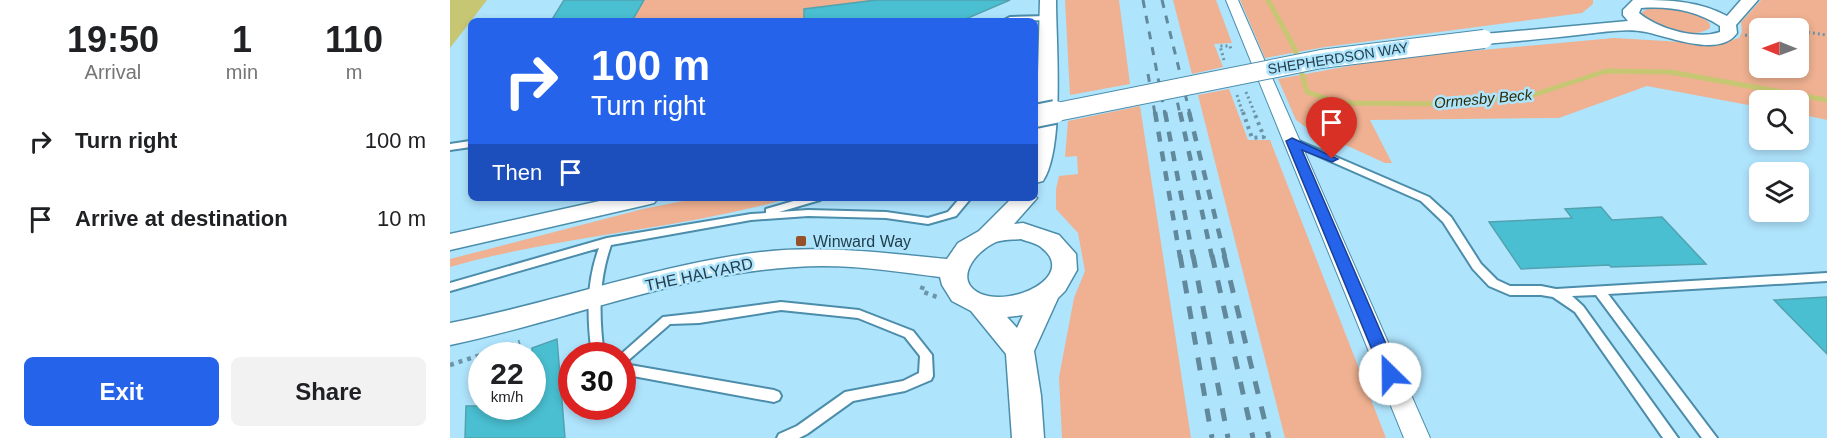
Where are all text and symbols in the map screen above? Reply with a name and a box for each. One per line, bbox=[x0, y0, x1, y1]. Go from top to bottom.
north arrow bbox=[1749, 18, 1809, 78]
map controls bbox=[1749, 18, 1809, 222]
text: 19:50 bbox=[67, 19, 159, 60]
text: 1 bbox=[232, 19, 252, 60]
text: 110 bbox=[325, 19, 383, 60]
street label: SHEPHERDSON WAY bbox=[1266, 39, 1410, 77]
icon: right bbox=[492, 42, 570, 120]
text: 100 m bbox=[591, 42, 710, 89]
text: Arrival bbox=[85, 61, 141, 83]
text: min bbox=[226, 61, 258, 83]
text: m bbox=[346, 61, 362, 83]
water label: Ormesby Beck bbox=[1433, 86, 1534, 111]
button: search bbox=[1749, 90, 1809, 150]
text: Turn right bbox=[591, 91, 706, 121]
pin bbox=[1306, 97, 1357, 159]
icon: arrive bbox=[1315, 106, 1348, 139]
icon: right bbox=[24, 125, 57, 158]
text: Turn right bbox=[75, 128, 177, 153]
text: 100 m bbox=[365, 128, 426, 153]
icon: arrive bbox=[554, 156, 587, 189]
text: Then bbox=[492, 160, 542, 185]
button: layers bbox=[1749, 162, 1809, 222]
icon: arrive bbox=[24, 203, 57, 236]
text: Arrive at destination bbox=[75, 206, 288, 231]
text: 10 m bbox=[377, 206, 426, 231]
place label: Winward Way bbox=[813, 233, 911, 250]
marker: Winward Way bbox=[794, 234, 808, 248]
street label: THE HALYARD bbox=[644, 255, 755, 294]
speed limit sign: 30 bbox=[558, 342, 636, 420]
position arrow bbox=[1358, 342, 1422, 406]
button: Exit bbox=[24, 357, 219, 426]
button: Share bbox=[231, 357, 426, 426]
text: 22 bbox=[490, 357, 524, 390]
text: km/h bbox=[491, 388, 523, 405]

